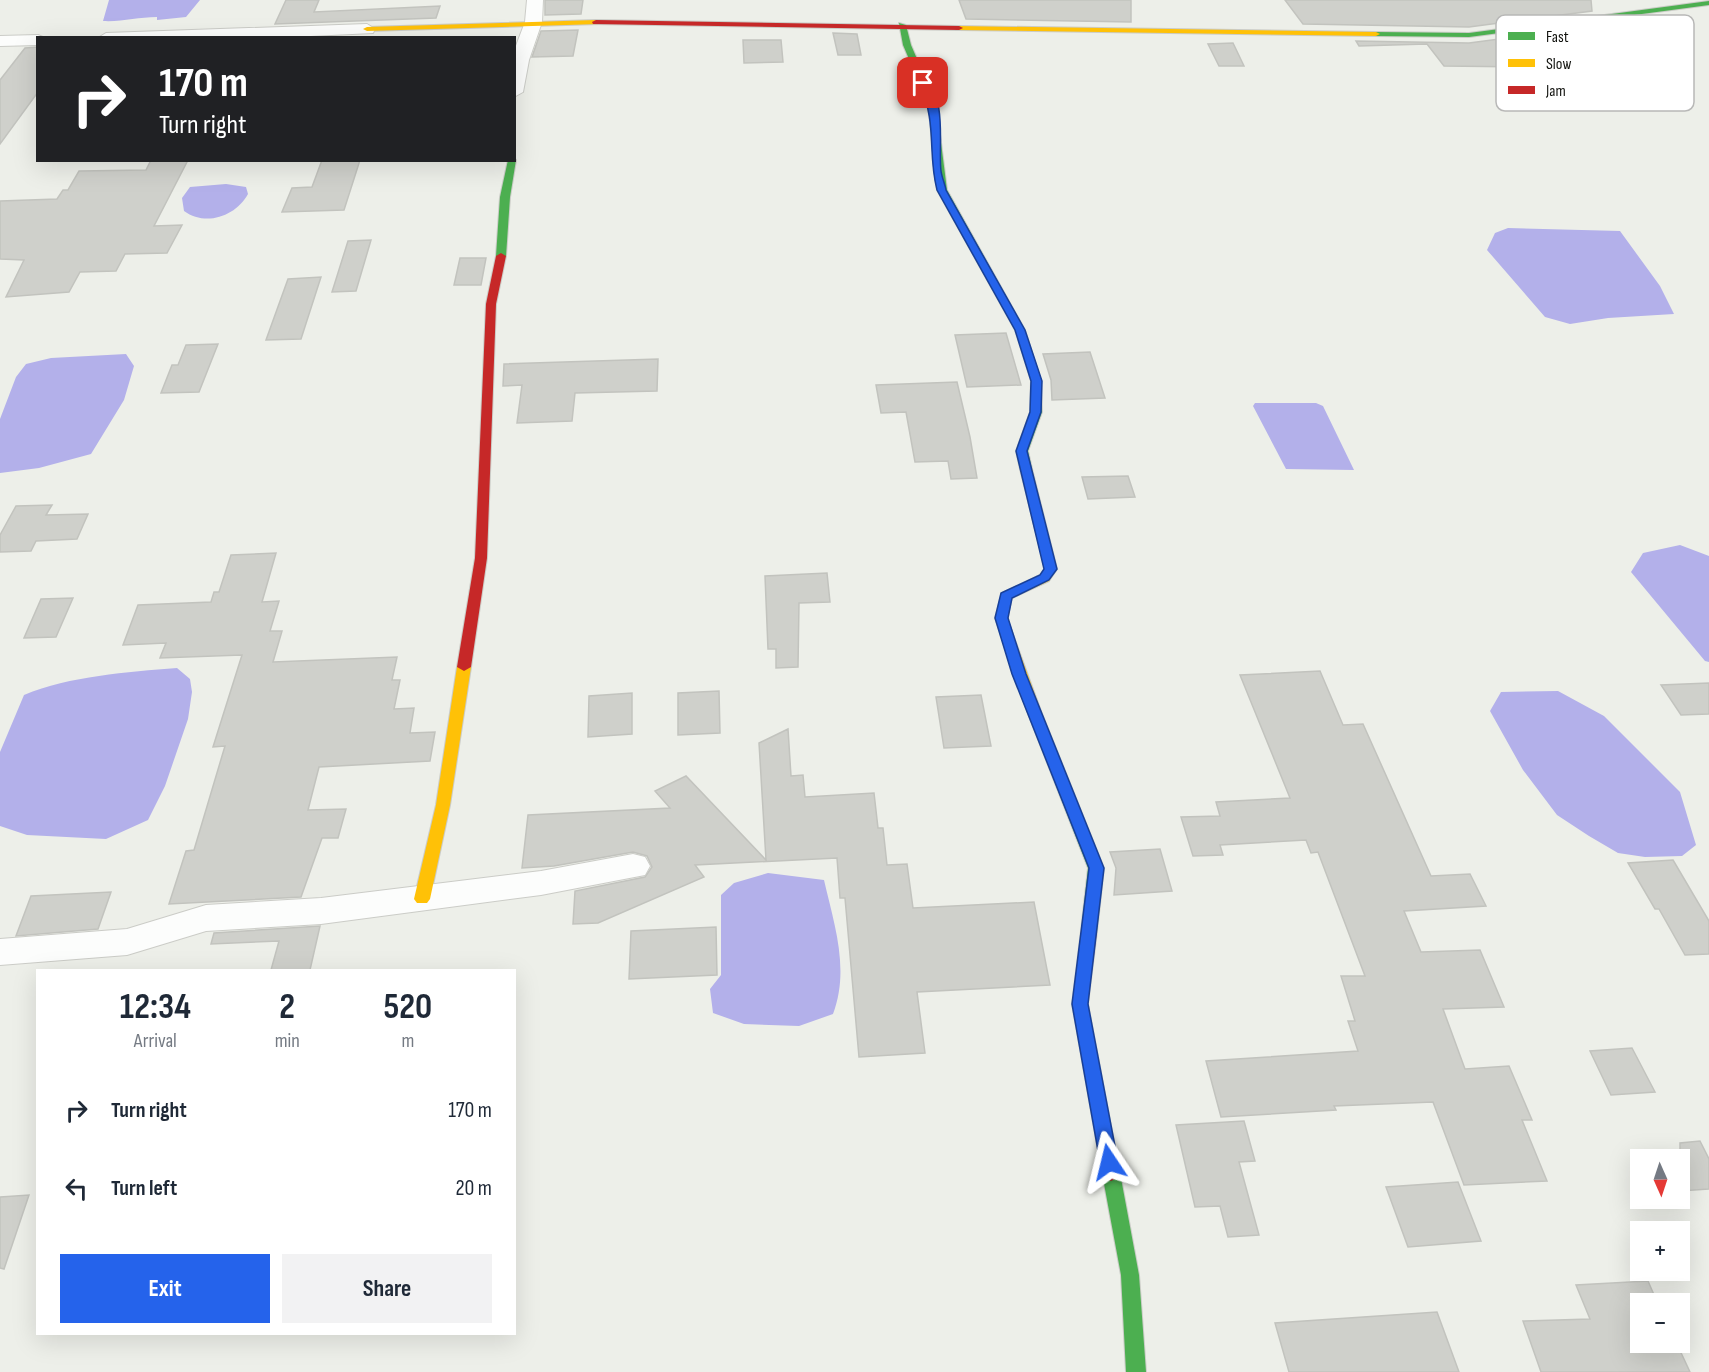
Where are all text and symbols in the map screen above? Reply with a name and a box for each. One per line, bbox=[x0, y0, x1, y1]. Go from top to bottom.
legend bbox=[1496, 15, 1694, 111]
text: Fast bbox=[1546, 28, 1569, 47]
text: Slow bbox=[1546, 55, 1571, 74]
pin bbox=[897, 57, 948, 108]
text: 170 m bbox=[159, 58, 248, 109]
icon: right bbox=[60, 60, 138, 138]
icon: arrive bbox=[906, 66, 939, 99]
text: Jam bbox=[1545, 82, 1566, 101]
text: Turn right bbox=[159, 109, 246, 141]
text: 12:34 bbox=[120, 986, 191, 1029]
text: 2 bbox=[279, 986, 295, 1029]
text: 520 bbox=[384, 986, 432, 1029]
text: Arrival bbox=[134, 1029, 177, 1053]
text: min bbox=[275, 1029, 300, 1053]
text: m bbox=[401, 1029, 414, 1053]
icon: right bbox=[60, 1094, 93, 1127]
text: Turn right bbox=[111, 1097, 187, 1124]
text: 170 m bbox=[448, 1097, 492, 1124]
position arrow bbox=[1077, 1130, 1141, 1194]
north arrow bbox=[1630, 1149, 1690, 1209]
map controls bbox=[1630, 1149, 1690, 1353]
icon: left bbox=[60, 1172, 93, 1205]
text: Turn left bbox=[111, 1175, 177, 1202]
text: 20 m bbox=[456, 1175, 492, 1202]
button: + bbox=[1630, 1221, 1690, 1281]
button: Exit bbox=[60, 1254, 270, 1323]
button: Share bbox=[282, 1254, 492, 1323]
button: − bbox=[1630, 1293, 1690, 1353]

